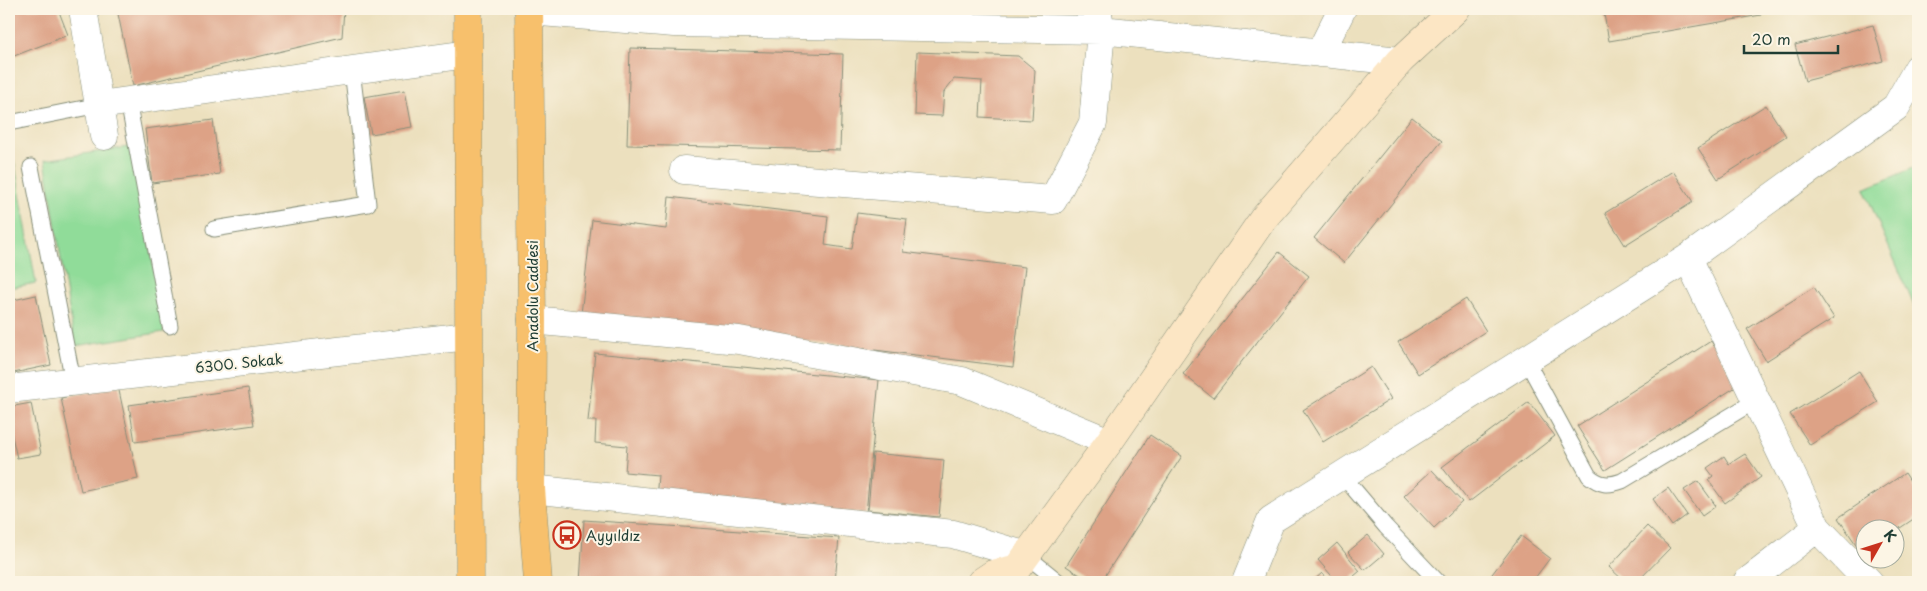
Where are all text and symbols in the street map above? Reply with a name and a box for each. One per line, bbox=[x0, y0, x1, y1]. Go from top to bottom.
scale bar bbox=[1744, 22, 1838, 54]
text: 20 m bbox=[1752, 27, 1791, 50]
street label: Anadolu Caddesi bbox=[522, 240, 543, 352]
street label: 6300. Sokak bbox=[194, 348, 284, 378]
north arrow bbox=[1854, 518, 1904, 568]
bus stop icon: Ayyıldız bbox=[552, 520, 582, 550]
place label: Ayyıldız bbox=[586, 525, 640, 546]
text: K bbox=[1879, 525, 1902, 546]

